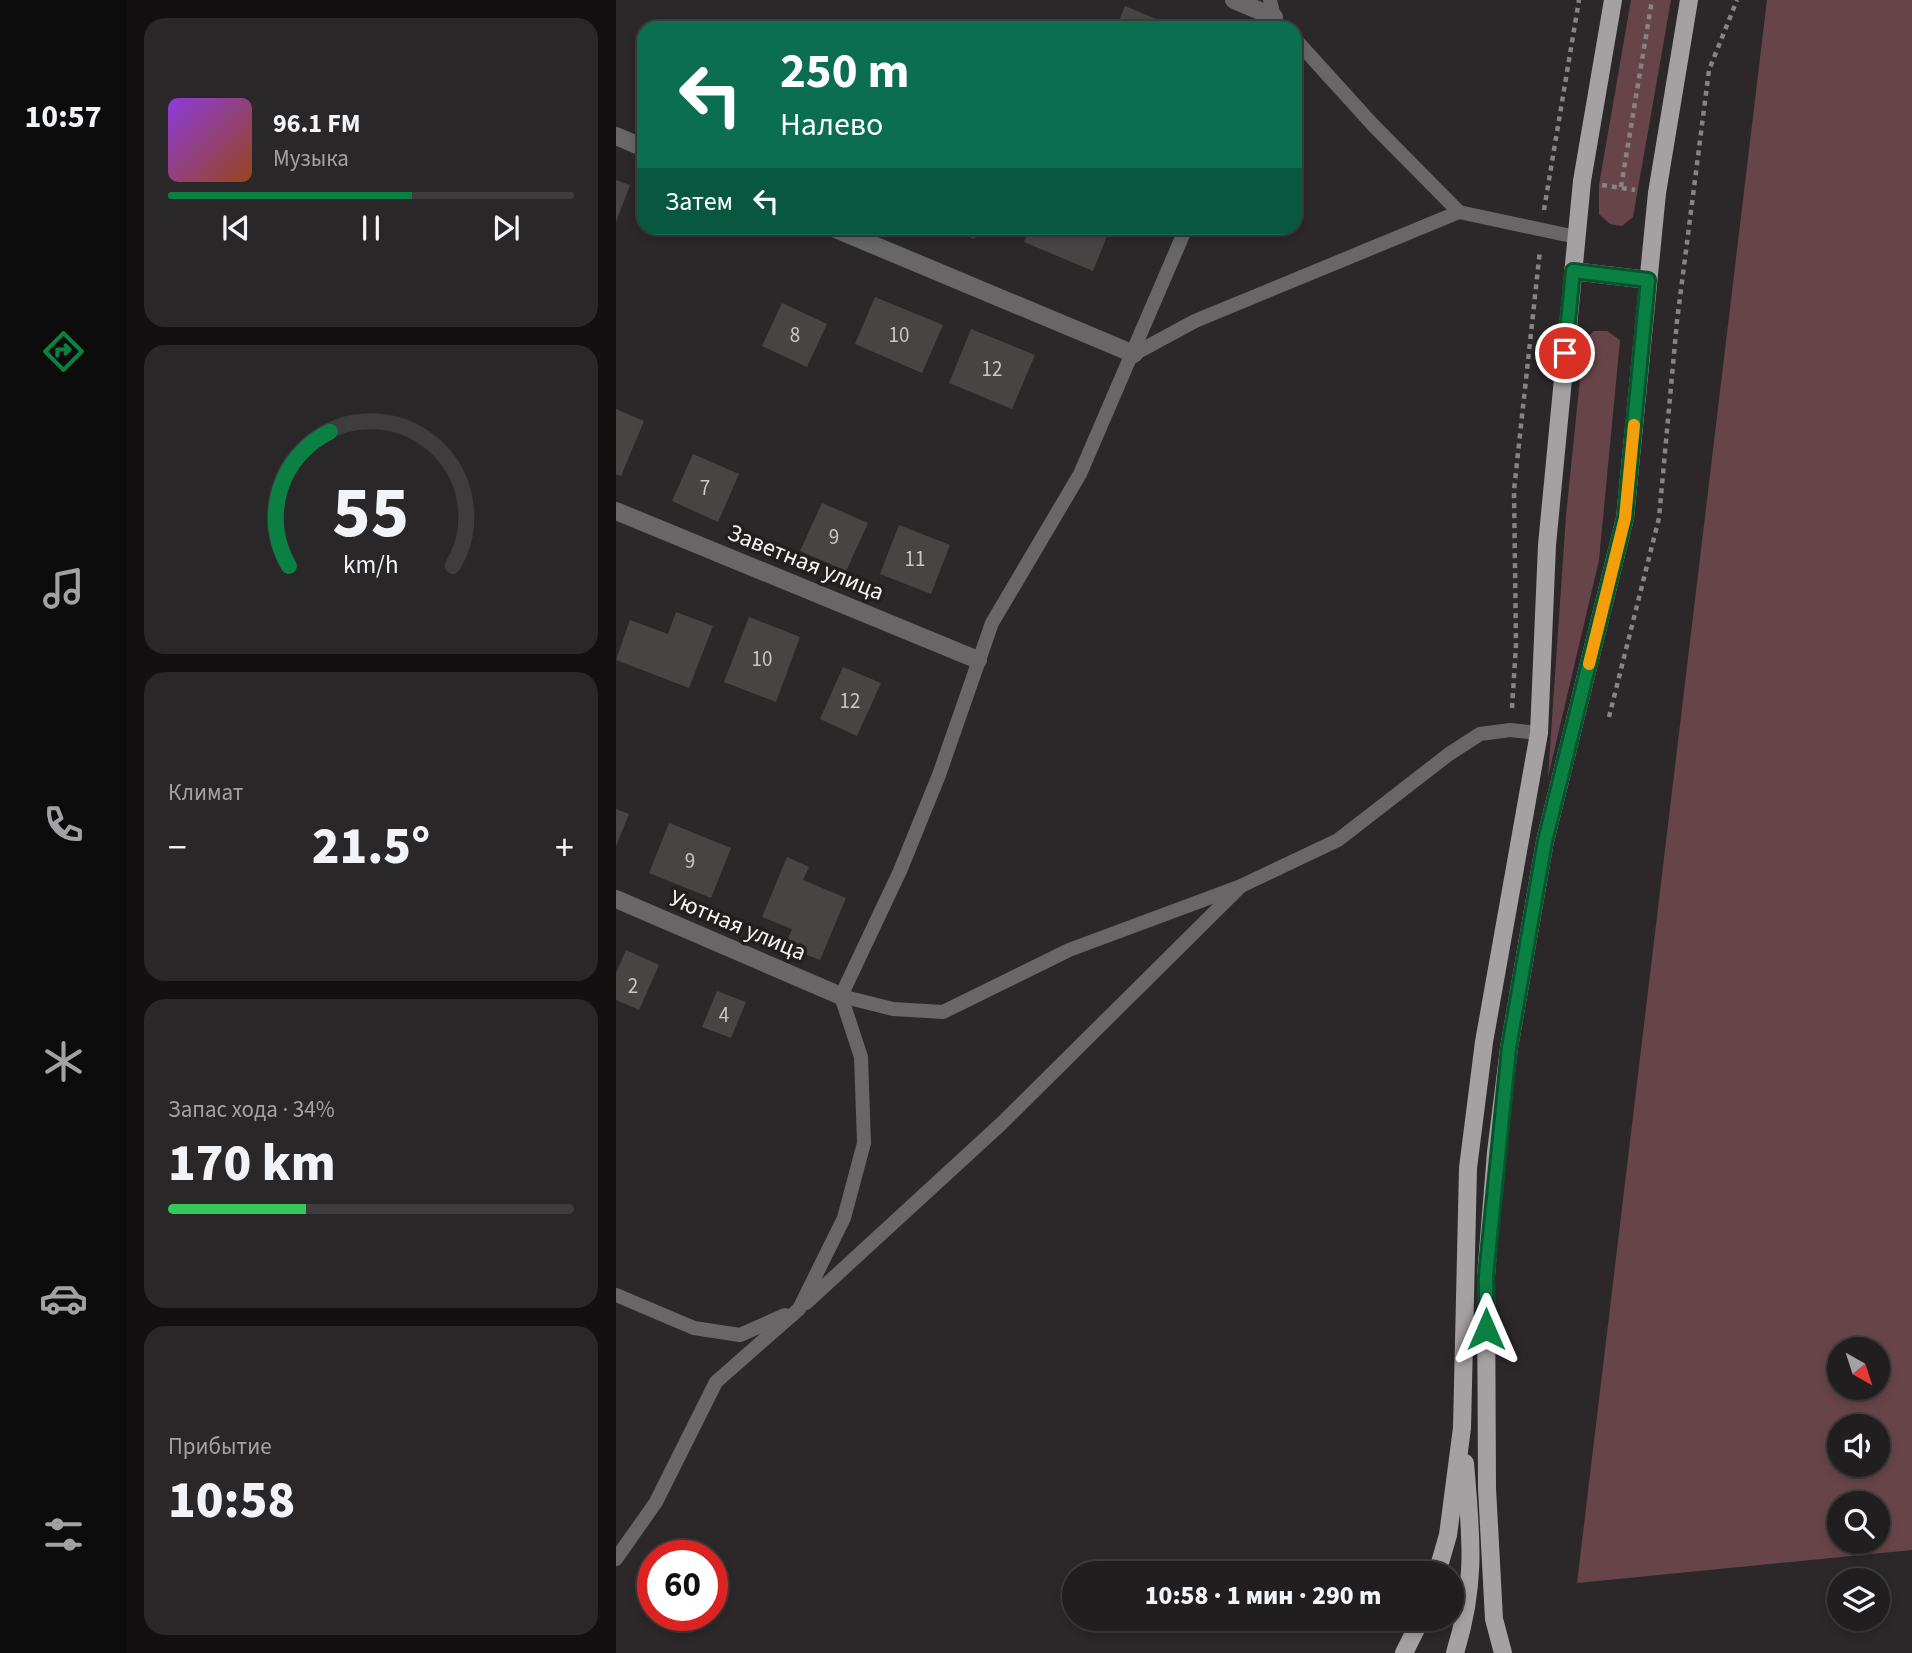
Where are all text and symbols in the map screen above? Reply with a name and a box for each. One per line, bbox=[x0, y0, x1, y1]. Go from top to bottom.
text: 250 m bbox=[780, 37, 909, 107]
icon: left bbox=[665, 49, 756, 140]
text: 10:57 bbox=[24, 94, 102, 140]
text: Налево bbox=[780, 102, 883, 148]
text: 96.1 FM bbox=[273, 105, 361, 142]
text: Музыка bbox=[273, 142, 349, 175]
icon: left bbox=[747, 182, 785, 220]
text: Затем bbox=[665, 183, 733, 220]
icon: previous bbox=[217, 209, 255, 247]
icon: pause bbox=[352, 209, 390, 247]
icon: next bbox=[487, 209, 525, 247]
house number: 8 bbox=[790, 320, 800, 350]
house number: 10 bbox=[889, 320, 909, 350]
pin bbox=[1535, 323, 1595, 383]
icon: directions bbox=[39, 327, 88, 376]
icon: arrive bbox=[1546, 334, 1584, 372]
house number: 12 bbox=[982, 354, 1002, 384]
text: 55 bbox=[333, 461, 409, 565]
house number: 7 bbox=[700, 473, 710, 503]
street label: Заветная улица bbox=[722, 515, 889, 610]
house number: 9 bbox=[829, 522, 839, 552]
house number: 11 bbox=[905, 544, 925, 574]
text: km/h bbox=[343, 546, 399, 582]
icon: music bbox=[39, 564, 88, 613]
house number: 10 bbox=[752, 644, 772, 674]
house number: 12 bbox=[840, 686, 860, 716]
text: Климат bbox=[168, 776, 243, 809]
icon: phone bbox=[39, 800, 88, 849]
text: 21.5° bbox=[312, 810, 430, 884]
text: − bbox=[168, 821, 187, 875]
text: + bbox=[555, 821, 574, 875]
house number: 9 bbox=[685, 846, 695, 876]
street label: Уютная улица bbox=[664, 881, 812, 970]
house number: 2 bbox=[628, 971, 638, 1001]
house number: 4 bbox=[719, 1000, 729, 1030]
icon: climate bbox=[39, 1037, 88, 1086]
text: Запас хода · 34% bbox=[168, 1093, 335, 1126]
text: 170 km bbox=[168, 1127, 336, 1201]
icon: car bbox=[39, 1274, 88, 1323]
position arrow bbox=[1449, 1292, 1523, 1366]
north arrow bbox=[1827, 1337, 1890, 1400]
map controls bbox=[1827, 1337, 1890, 1631]
button: sound bbox=[1827, 1414, 1890, 1477]
text: Прибытие bbox=[168, 1430, 272, 1463]
text: 10:58 bbox=[168, 1464, 295, 1538]
button: search bbox=[1827, 1491, 1890, 1554]
icon: filters bbox=[39, 1510, 88, 1559]
speed limit sign: 60 bbox=[637, 1540, 728, 1631]
button: layers bbox=[1827, 1568, 1890, 1631]
text: 10:58 · 1 мин · 290 m bbox=[1145, 1577, 1381, 1614]

